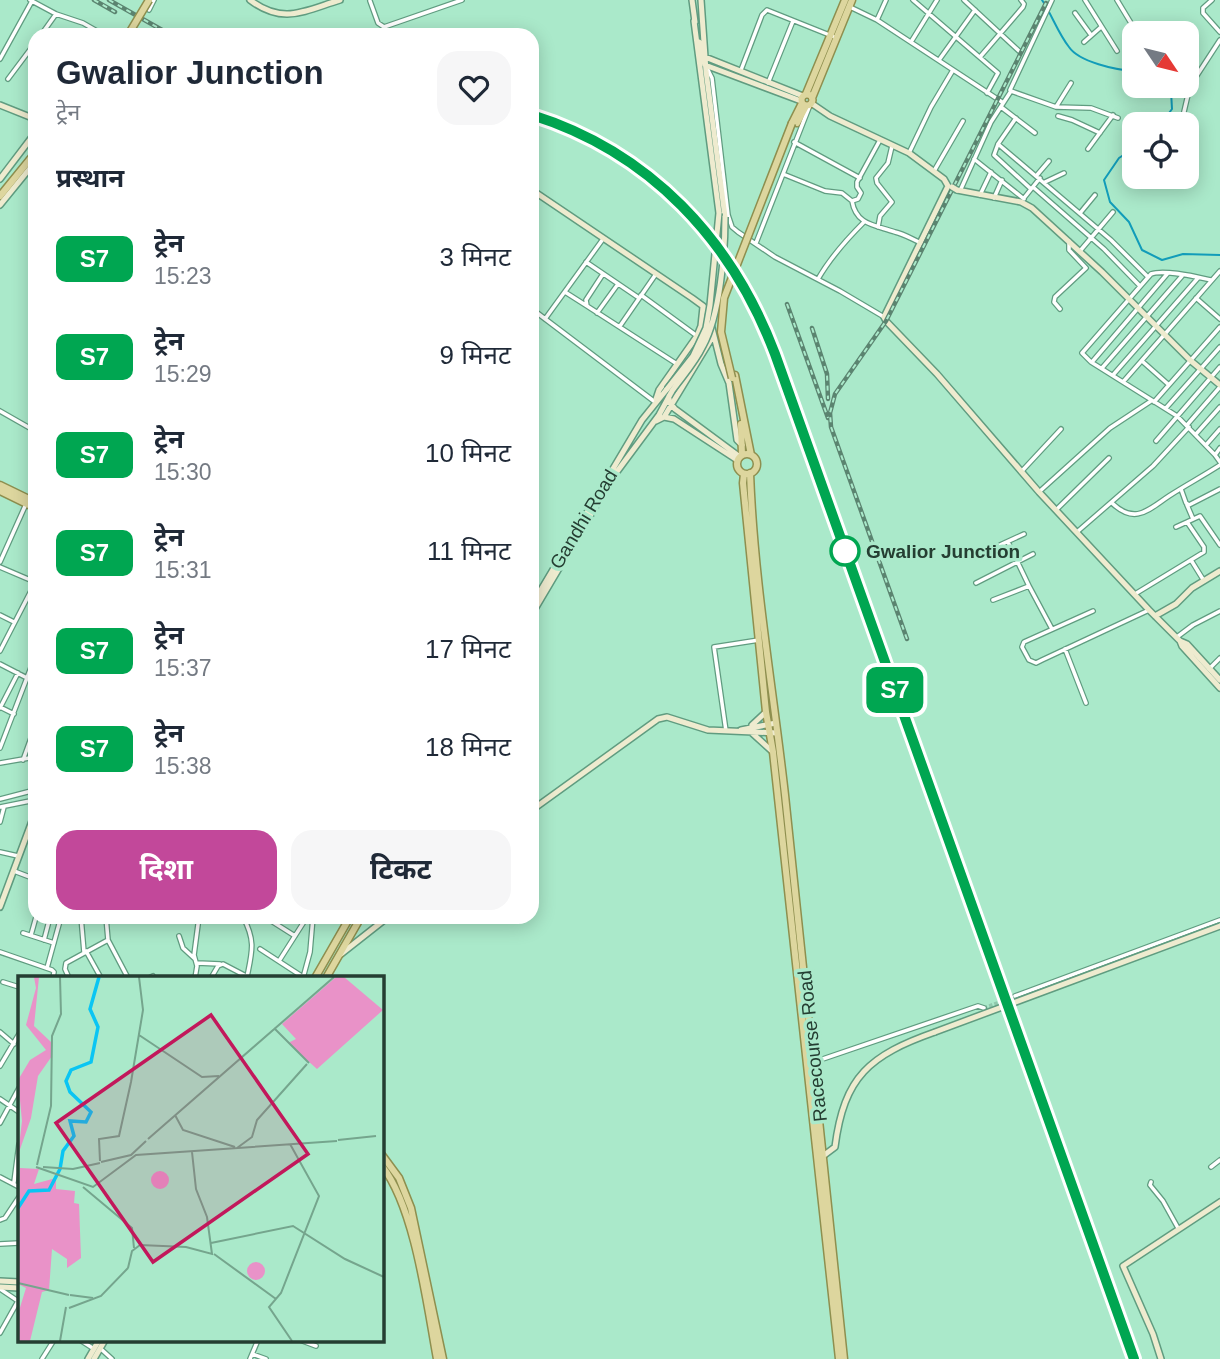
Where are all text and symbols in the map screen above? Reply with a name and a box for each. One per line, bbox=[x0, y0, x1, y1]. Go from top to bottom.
north arrow bbox=[1122, 21, 1199, 98]
map controls bbox=[1122, 21, 1199, 189]
button: heart bbox=[437, 51, 511, 125]
text: Gwalior Junction bbox=[56, 54, 324, 91]
text: ट्रेन bbox=[56, 99, 80, 125]
button: locate bbox=[1122, 112, 1199, 189]
text: प्रस्थान bbox=[56, 163, 124, 193]
text: ट्रेन bbox=[154, 228, 184, 258]
text: 3 मिनट bbox=[440, 242, 511, 272]
text: S7 bbox=[80, 245, 109, 272]
text: 15:23 bbox=[154, 263, 212, 289]
text: ट्रेन bbox=[154, 326, 184, 356]
text: 9 मिनट bbox=[440, 340, 511, 370]
text: S7 bbox=[80, 343, 109, 370]
text: 15:29 bbox=[154, 361, 212, 387]
text: ट्रेन bbox=[154, 424, 184, 454]
text: 10 मिनट bbox=[425, 438, 511, 468]
text: S7 bbox=[80, 441, 109, 468]
text: 15:30 bbox=[154, 459, 212, 485]
street label: Gandhi Road bbox=[546, 466, 621, 573]
text: ट्रेन bbox=[154, 522, 184, 552]
text: 11 मिनट bbox=[427, 536, 511, 566]
marker: Gwalior Junction bbox=[830, 536, 860, 566]
text: S7 bbox=[80, 539, 109, 566]
place label: Gwalior Junction bbox=[866, 541, 1020, 562]
text: 15:31 bbox=[154, 557, 212, 583]
text: ट्रेन bbox=[154, 620, 184, 650]
text: 17 मिनट bbox=[425, 634, 511, 664]
text: S7 bbox=[80, 637, 109, 664]
text: 15:37 bbox=[154, 655, 212, 681]
line badge: S7 bbox=[864, 667, 926, 713]
text: S7 bbox=[880, 676, 910, 703]
text: ट्रेन bbox=[154, 718, 184, 748]
text: 18 मिनट bbox=[425, 732, 511, 762]
text: S7 bbox=[80, 735, 109, 762]
text: 15:38 bbox=[154, 753, 212, 779]
button: दिशा bbox=[56, 830, 277, 910]
button: टिकट bbox=[291, 830, 511, 910]
street label: Racecourse Road bbox=[794, 969, 831, 1123]
inset map bbox=[18, 976, 383, 1342]

